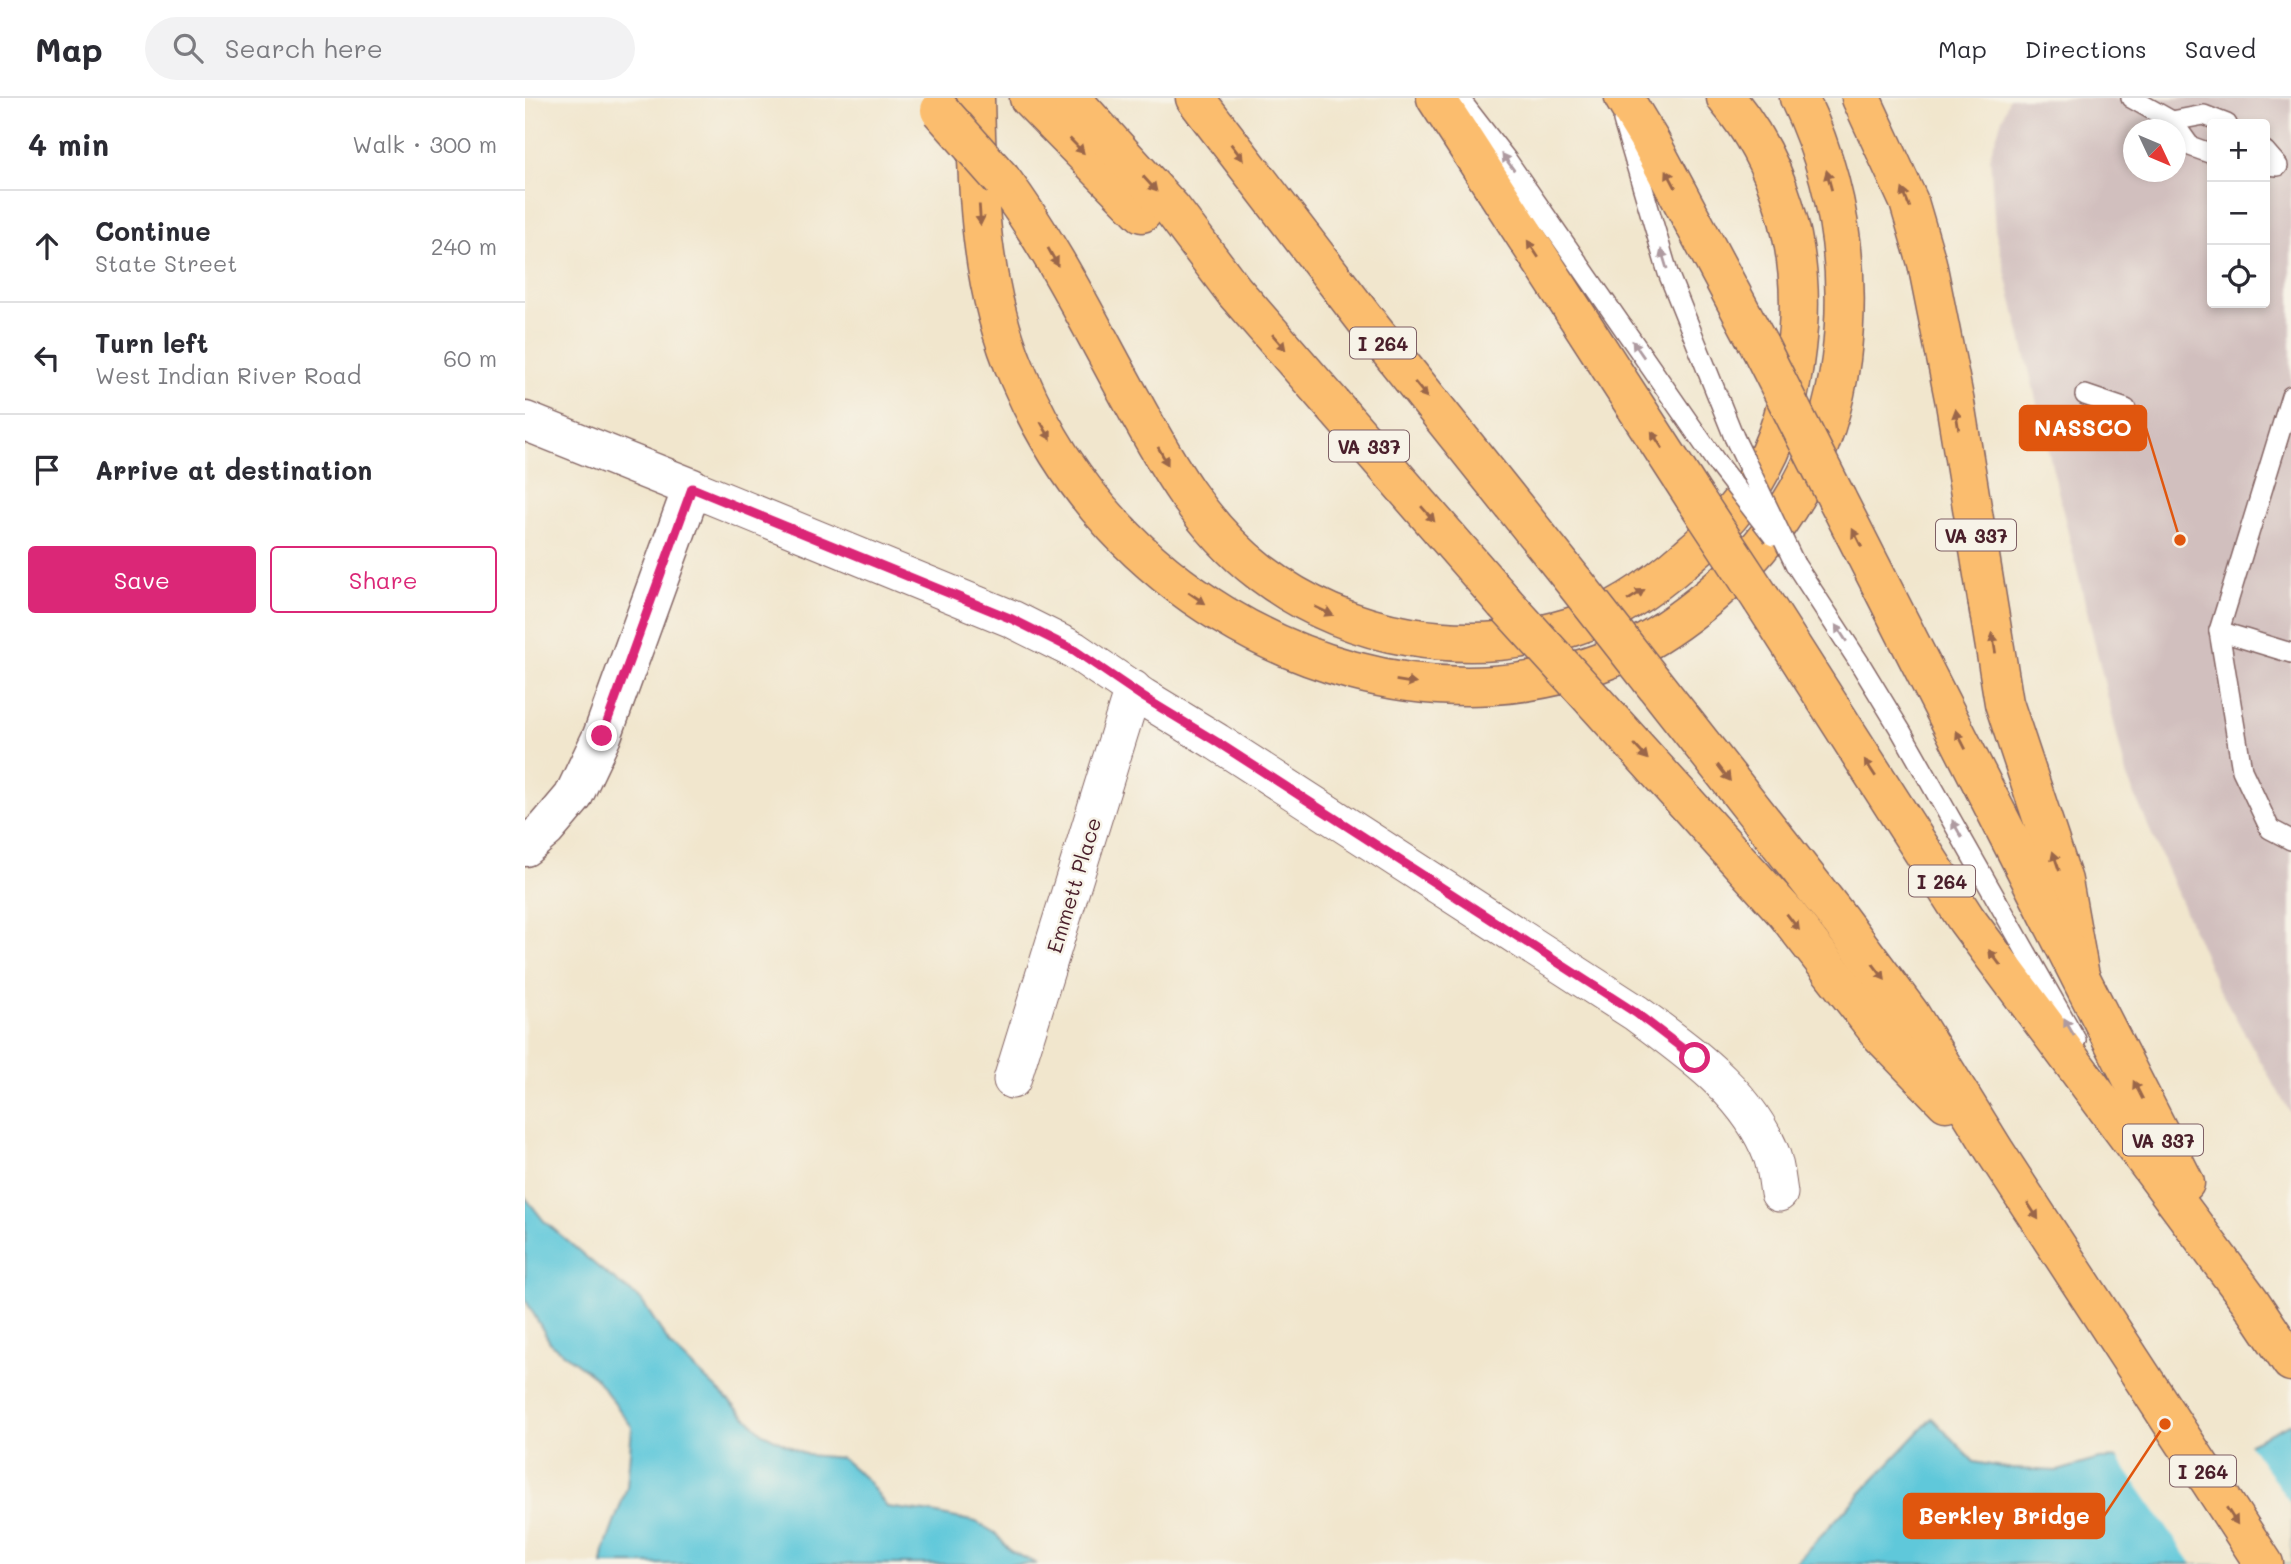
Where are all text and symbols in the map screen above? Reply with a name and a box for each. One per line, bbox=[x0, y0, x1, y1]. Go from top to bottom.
search box bbox=[145, 17, 635, 80]
text: Map bbox=[35, 27, 103, 70]
icon: search bbox=[169, 29, 207, 67]
text: Search here bbox=[225, 31, 383, 65]
text: Map bbox=[1938, 33, 1987, 64]
text: Directions bbox=[2025, 33, 2147, 64]
text: Saved bbox=[2185, 33, 2256, 64]
north arrow bbox=[2123, 119, 2186, 182]
map controls bbox=[2207, 119, 2270, 308]
button: + bbox=[2207, 119, 2270, 182]
text: 4 min bbox=[28, 124, 109, 164]
text: Walk · 300 m bbox=[352, 129, 497, 159]
one-way arrow bbox=[1069, 137, 1085, 154]
one-way arrow bbox=[1230, 143, 1244, 161]
one-way arrow bbox=[1501, 153, 1515, 171]
one-way arrow bbox=[1665, 168, 1677, 188]
one-way arrow bbox=[1823, 169, 1834, 191]
one-way arrow bbox=[1142, 175, 1158, 193]
button: − bbox=[2207, 182, 2270, 245]
one-way arrow bbox=[1900, 187, 1911, 208]
one-way arrow bbox=[975, 204, 986, 226]
text: Continue bbox=[95, 214, 211, 248]
icon: ahead bbox=[28, 227, 66, 265]
text: 240 m bbox=[431, 231, 497, 261]
one-way arrow bbox=[1526, 240, 1540, 258]
button: locate bbox=[2207, 245, 2270, 308]
one-way arrow bbox=[1047, 247, 1059, 267]
text: State Street bbox=[95, 248, 237, 278]
one-way arrow bbox=[1659, 248, 1669, 269]
text: Turn left bbox=[95, 326, 208, 360]
road number: I 264 bbox=[1350, 328, 1416, 358]
one-way arrow bbox=[1271, 334, 1286, 351]
icon: left bbox=[28, 339, 66, 377]
one-way arrow bbox=[1631, 340, 1645, 358]
text: 60 m bbox=[443, 343, 497, 373]
text: West Indian River Road bbox=[95, 360, 361, 390]
one-way arrow bbox=[1414, 381, 1429, 399]
callout: NASSCO bbox=[2020, 406, 2146, 450]
one-way arrow bbox=[1951, 408, 1962, 430]
text: NASSCO bbox=[2034, 412, 2132, 442]
one-way arrow bbox=[1040, 421, 1052, 440]
road number: VA 337 bbox=[1329, 430, 1409, 462]
one-way arrow bbox=[1651, 430, 1664, 449]
one-way arrow bbox=[1157, 447, 1169, 466]
icon: arrive bbox=[28, 451, 66, 489]
text: Arrive at destination bbox=[95, 453, 372, 487]
one-way arrow bbox=[1420, 506, 1435, 523]
road number: VA 337 bbox=[1936, 520, 2016, 550]
one-way arrow bbox=[1851, 528, 1863, 548]
button: Save bbox=[28, 546, 256, 613]
button: Share bbox=[270, 546, 497, 613]
one-way arrow bbox=[1627, 589, 1646, 602]
one-way arrow bbox=[1187, 591, 1206, 604]
one-way arrow bbox=[1314, 605, 1334, 617]
one-way arrow bbox=[1834, 624, 1847, 643]
one-way arrow bbox=[1988, 632, 1999, 654]
one-way arrow bbox=[1395, 677, 1417, 688]
route end bbox=[586, 720, 617, 751]
one-way arrow bbox=[1955, 730, 1967, 750]
one-way arrow bbox=[1633, 743, 1649, 760]
one-way arrow bbox=[1864, 758, 1877, 778]
one-way arrow bbox=[1717, 764, 1731, 782]
street label: Emmett Place bbox=[1040, 814, 1106, 956]
one-way arrow bbox=[1951, 819, 1963, 839]
one-way arrow bbox=[2050, 851, 2061, 872]
road number: I 264 bbox=[1909, 866, 1975, 896]
one-way arrow bbox=[1785, 912, 1800, 930]
one-way arrow bbox=[1989, 949, 2003, 967]
one-way arrow bbox=[1872, 963, 1886, 981]
one-way arrow bbox=[2063, 1017, 2075, 1037]
route start bbox=[1679, 1042, 1710, 1073]
one-way arrow bbox=[2132, 1080, 2143, 1100]
road number: VA 337 bbox=[2123, 1124, 2203, 1156]
one-way arrow bbox=[2026, 1201, 2039, 1220]
road number: I 264 bbox=[2170, 1456, 2236, 1486]
callout: Berkley Bridge bbox=[1904, 1494, 2104, 1538]
text: Berkley Bridge bbox=[1918, 1500, 2090, 1530]
one-way arrow bbox=[2226, 1506, 2239, 1526]

